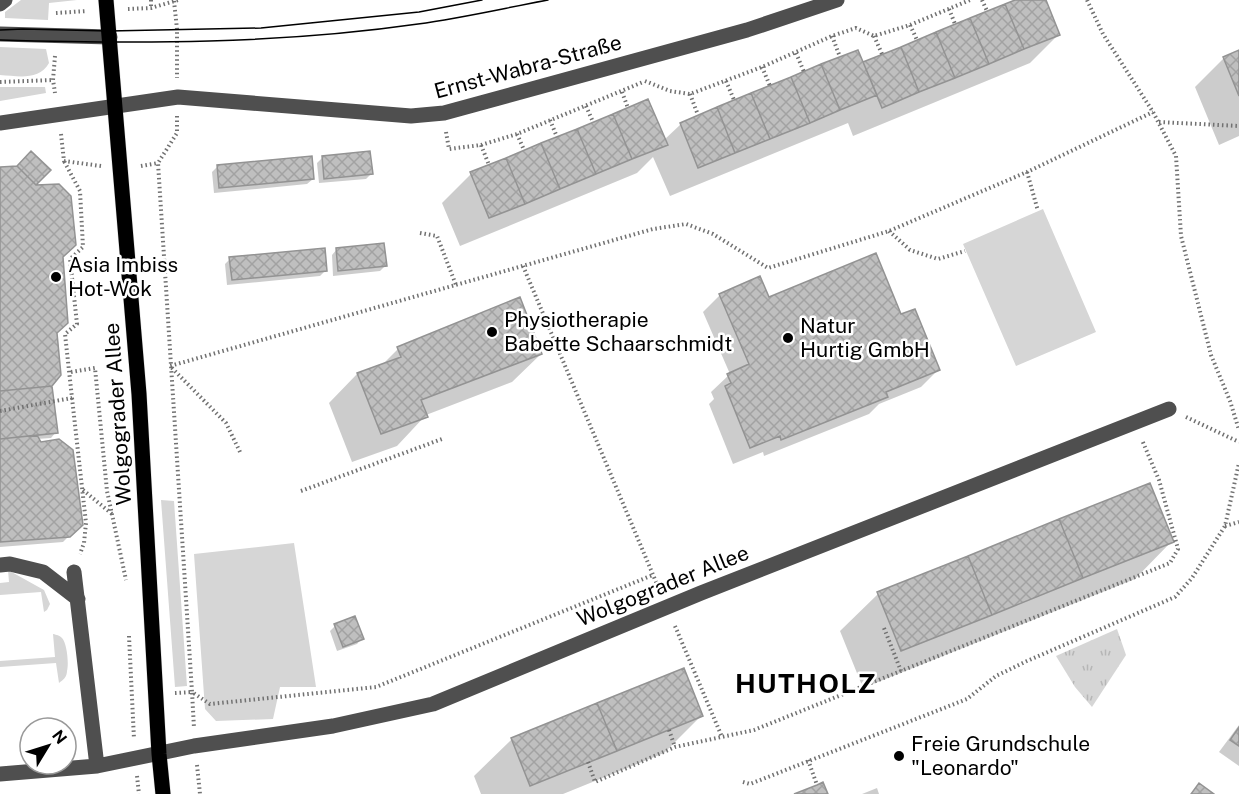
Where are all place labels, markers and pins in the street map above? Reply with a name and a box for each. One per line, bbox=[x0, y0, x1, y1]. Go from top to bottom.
place label: Asia Imbiss Hot-Wok bbox=[68, 252, 178, 301]
marker: Asia Imbiss Hot-Wok bbox=[49, 270, 63, 284]
place label: Physiotherapie Babette Schaarschmidt bbox=[504, 307, 732, 356]
place label: Natur Hurtig GmbH bbox=[800, 313, 930, 362]
marker: Physiotherapie Babette Schaarschmidt bbox=[485, 325, 499, 339]
marker: Natur Hurtig GmbH bbox=[781, 331, 795, 345]
place label: Freie Grundschule "Leonardo" bbox=[911, 731, 1090, 780]
marker: Freie Grundschule "Leonardo" bbox=[892, 749, 906, 763]

